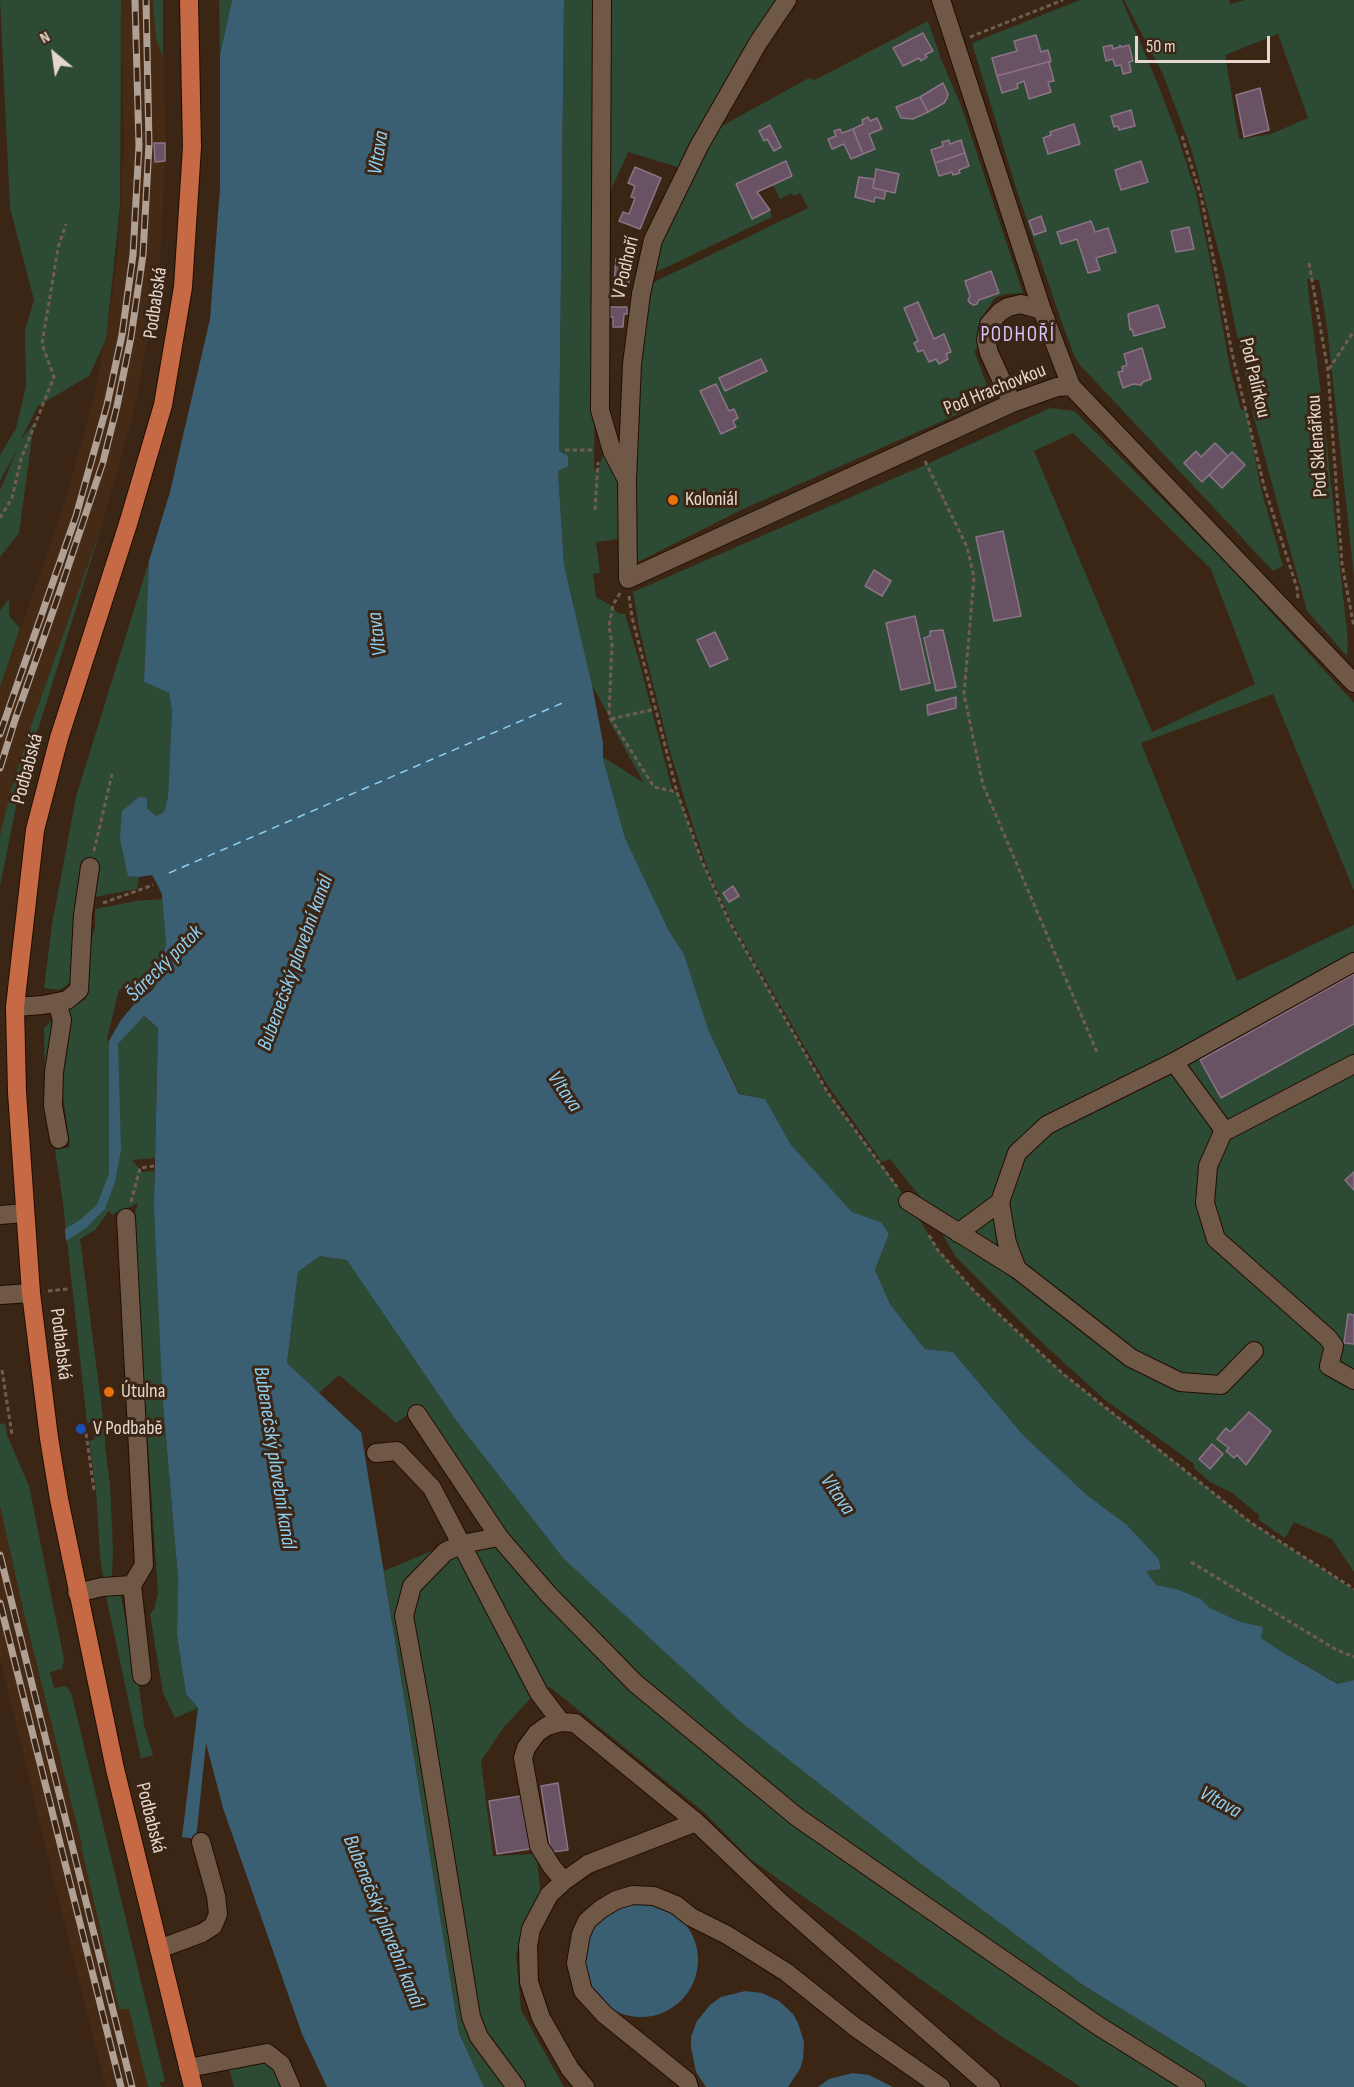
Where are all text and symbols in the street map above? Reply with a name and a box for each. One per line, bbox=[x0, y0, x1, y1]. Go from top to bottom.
north arrow bbox=[24, 24, 84, 84]
scale bar bbox=[1138, 24, 1273, 62]
text: N bbox=[37, 27, 53, 48]
text: 50 m bbox=[1146, 36, 1176, 57]
water label: Vltava bbox=[363, 129, 395, 177]
street label: V Podhoří bbox=[607, 234, 645, 302]
street label: Podbabská bbox=[139, 266, 173, 340]
district label: PODHOŘÍ bbox=[980, 323, 1056, 349]
street label: Pod Palírkou bbox=[1233, 336, 1275, 420]
street label: Pod Hrachovkou bbox=[940, 359, 1050, 421]
street label: Pod Sklenářkou bbox=[1302, 394, 1334, 498]
place label: Koloniál bbox=[685, 488, 738, 512]
marker: Koloniál bbox=[666, 493, 680, 507]
water label: Vltava bbox=[363, 611, 393, 657]
street label: Podbabská bbox=[7, 731, 49, 807]
water label: Bubenečský plavební kanál bbox=[253, 872, 339, 1054]
water label: Šárecký potok bbox=[121, 920, 209, 1008]
water label: Vltava bbox=[541, 1067, 587, 1117]
street label: Podbabská bbox=[44, 1307, 76, 1381]
water label: Bubenečský plavební kanál bbox=[247, 1365, 301, 1551]
place label: Útulna bbox=[121, 1380, 165, 1404]
marker: Útulna bbox=[102, 1385, 116, 1399]
place label: V Podbabě bbox=[93, 1417, 163, 1441]
marker: V Podbabě bbox=[74, 1422, 88, 1436]
water label: Vltava bbox=[814, 1470, 860, 1520]
street label: Podbabská bbox=[130, 1780, 170, 1856]
water label: Vltava bbox=[1195, 1781, 1245, 1825]
water label: Bubenečský plavební kanál bbox=[337, 1832, 429, 2012]

